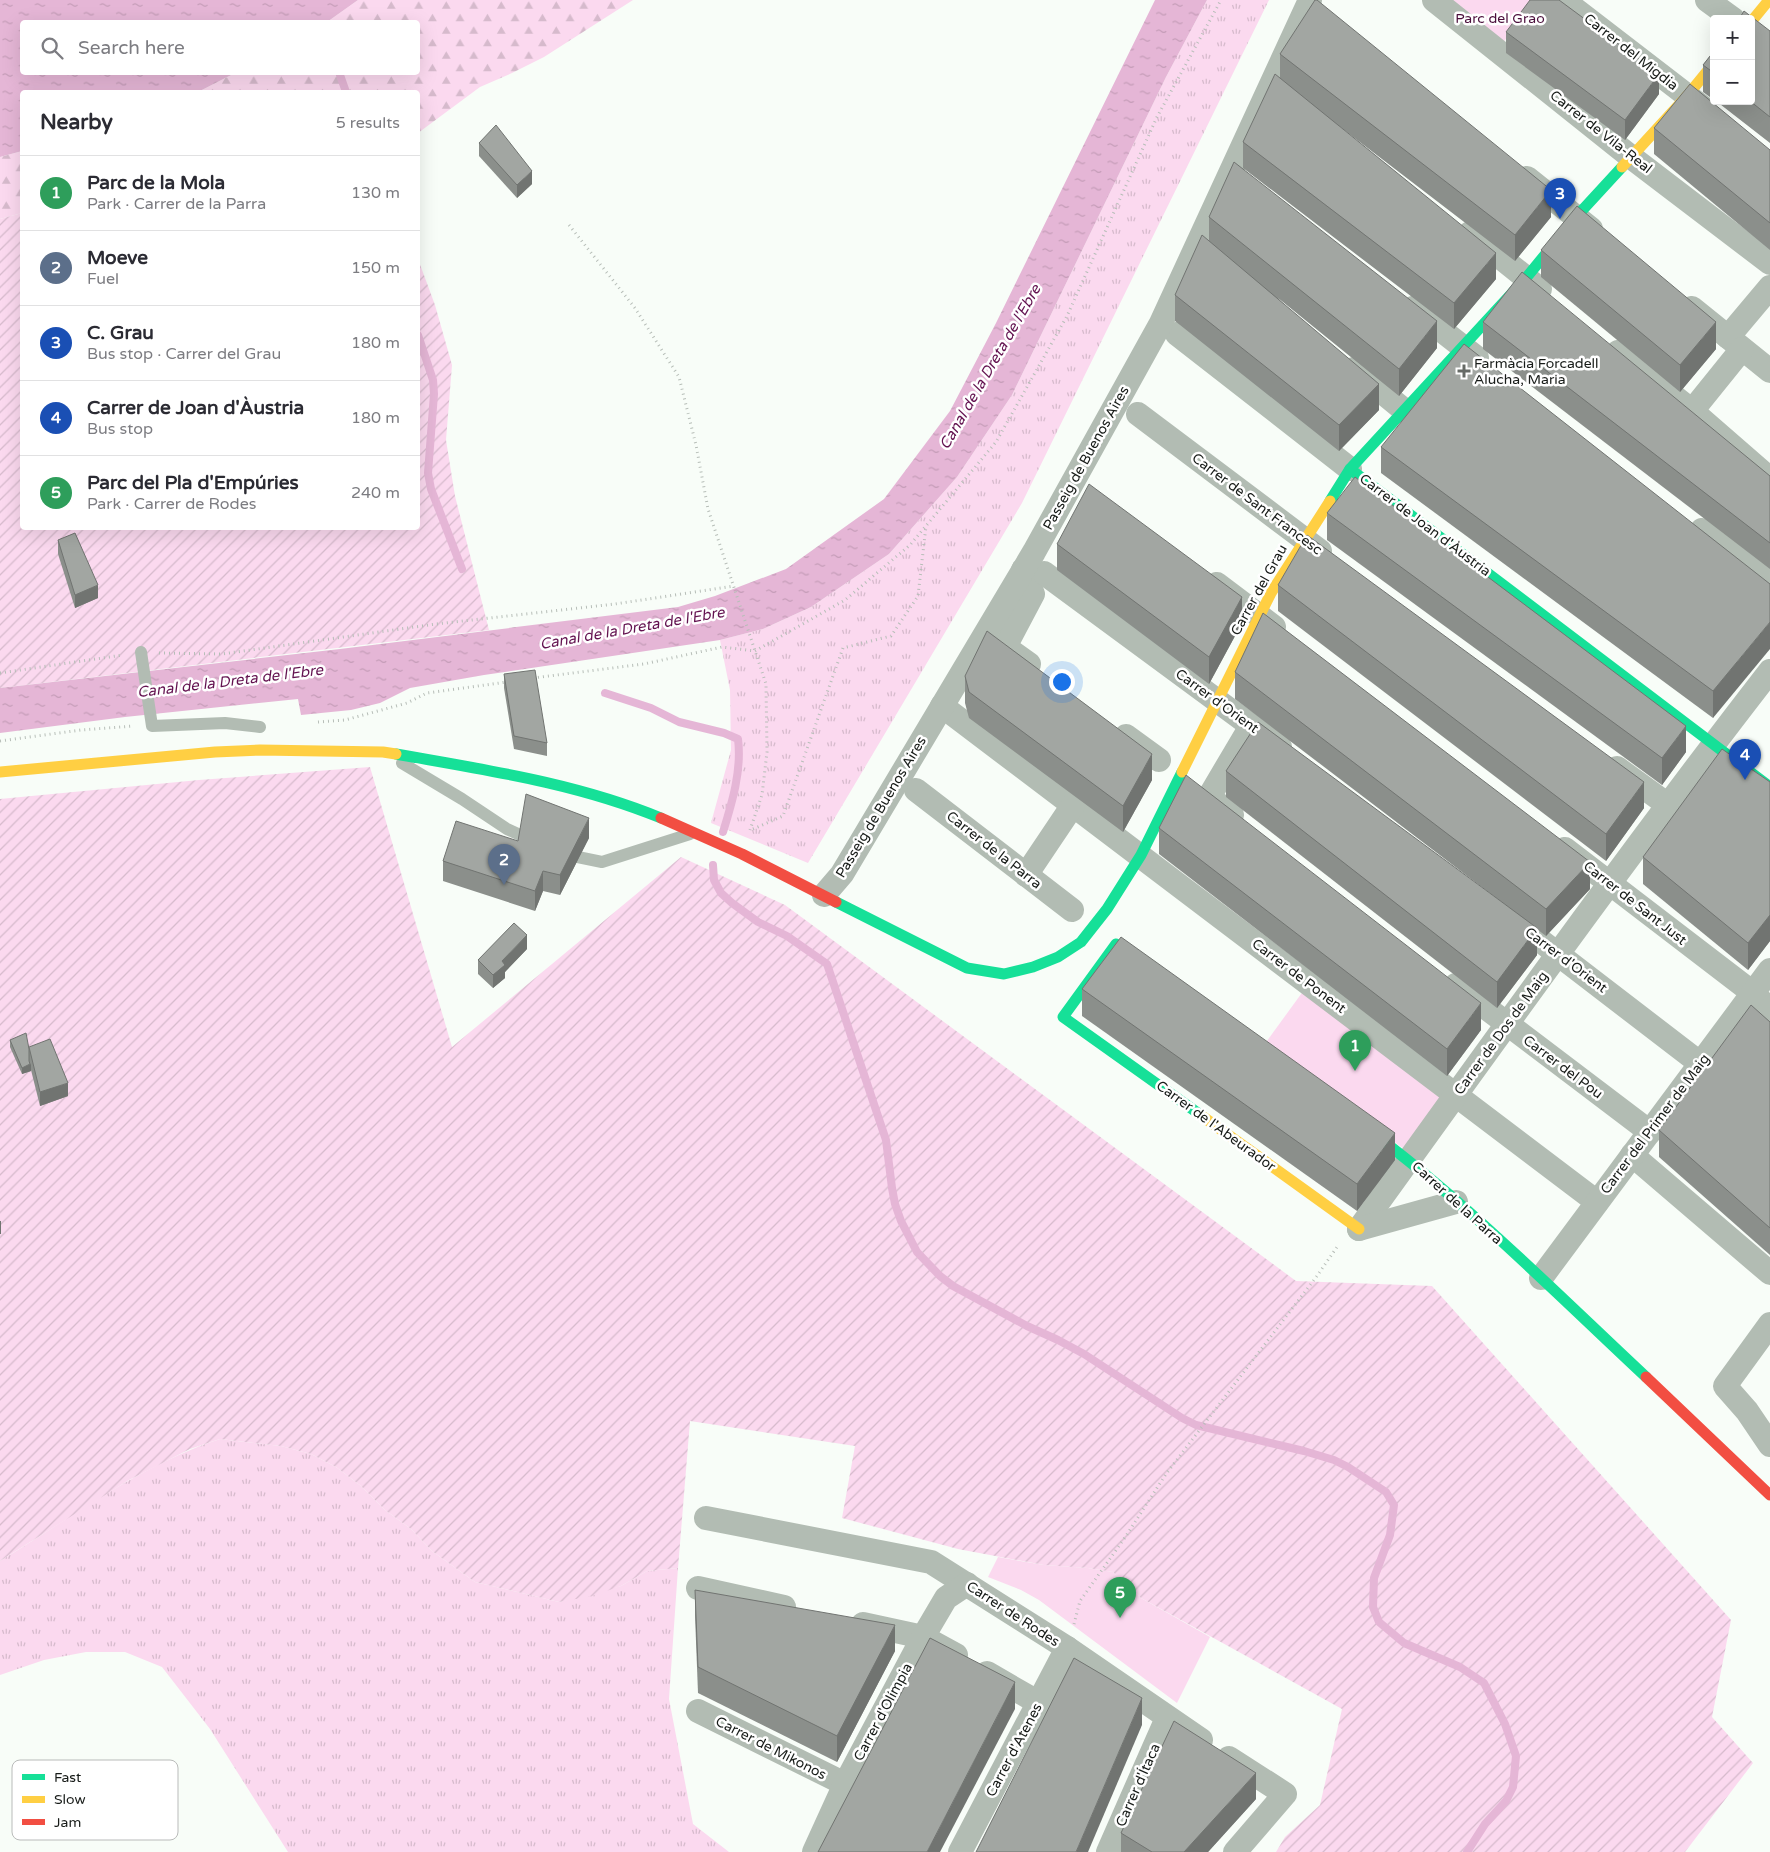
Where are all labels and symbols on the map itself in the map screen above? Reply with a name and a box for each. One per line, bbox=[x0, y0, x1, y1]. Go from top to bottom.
park label: Parc del Grao bbox=[1455, 10, 1545, 27]
street label: Carrer del Migdia bbox=[1581, 10, 1681, 94]
street label: Carrer de Vila-Real bbox=[1547, 87, 1655, 177]
pin: 3 bbox=[1544, 178, 1576, 219]
water label: Canal de la Dreta de l'Ebre bbox=[935, 280, 1045, 453]
place label: Farmàcia Forcadell Alucha, Maria bbox=[1474, 355, 1599, 388]
marker: Farmàcia Forcadell Alucha, Maria bbox=[1458, 365, 1470, 377]
street label: Passeig de Buenos Aires bbox=[1039, 383, 1133, 533]
street label: Carrer de Sant Francesc bbox=[1189, 449, 1325, 559]
street label: Carrer de Joan d'Àustria bbox=[1356, 470, 1494, 580]
street label: Carrer del Grau bbox=[1227, 542, 1291, 638]
water label: Canal de la Dreta de l'Ebre bbox=[538, 603, 727, 653]
water label: Canal de la Dreta de l'Ebre bbox=[136, 660, 325, 701]
street label: Carrer d'Orient bbox=[1172, 665, 1262, 737]
your location bbox=[1049, 669, 1075, 695]
street label: Passeig de Buenos Aires bbox=[832, 733, 930, 881]
pin: 4 bbox=[1729, 739, 1761, 780]
street label: Carrer de la Parra bbox=[943, 808, 1045, 892]
pin: 2 bbox=[488, 844, 520, 885]
street label: Carrer de Sant Just bbox=[1580, 857, 1691, 949]
street label: Carrer d'Orient bbox=[1521, 924, 1611, 997]
street label: Carrer de Ponent bbox=[1249, 935, 1350, 1017]
street label: Carrer de Dos de Maig bbox=[1450, 968, 1552, 1098]
pin: 1 bbox=[1339, 1030, 1371, 1071]
street label: Carrer del Pou bbox=[1520, 1032, 1606, 1102]
street label: Carrer del Primer de Maig bbox=[1597, 1051, 1713, 1197]
street label: Carrer de l'Abeurador bbox=[1153, 1077, 1280, 1175]
street label: Carrer de la Parra bbox=[1408, 1158, 1506, 1248]
pin: 5 bbox=[1104, 1577, 1136, 1618]
street label: Carrer de Rodes bbox=[963, 1578, 1063, 1651]
street label: Carrer d'Olímpia bbox=[850, 1660, 916, 1764]
street label: Carrer d'Atenes bbox=[982, 1700, 1046, 1800]
street label: Carrer de Mikonos bbox=[713, 1713, 829, 1783]
street label: Carrer d'Ítaca bbox=[1112, 1741, 1164, 1829]
legend bbox=[12, 1760, 178, 1840]
text: Fast bbox=[54, 1769, 82, 1786]
text: Slow bbox=[54, 1791, 86, 1808]
text: Jam bbox=[54, 1814, 81, 1831]

